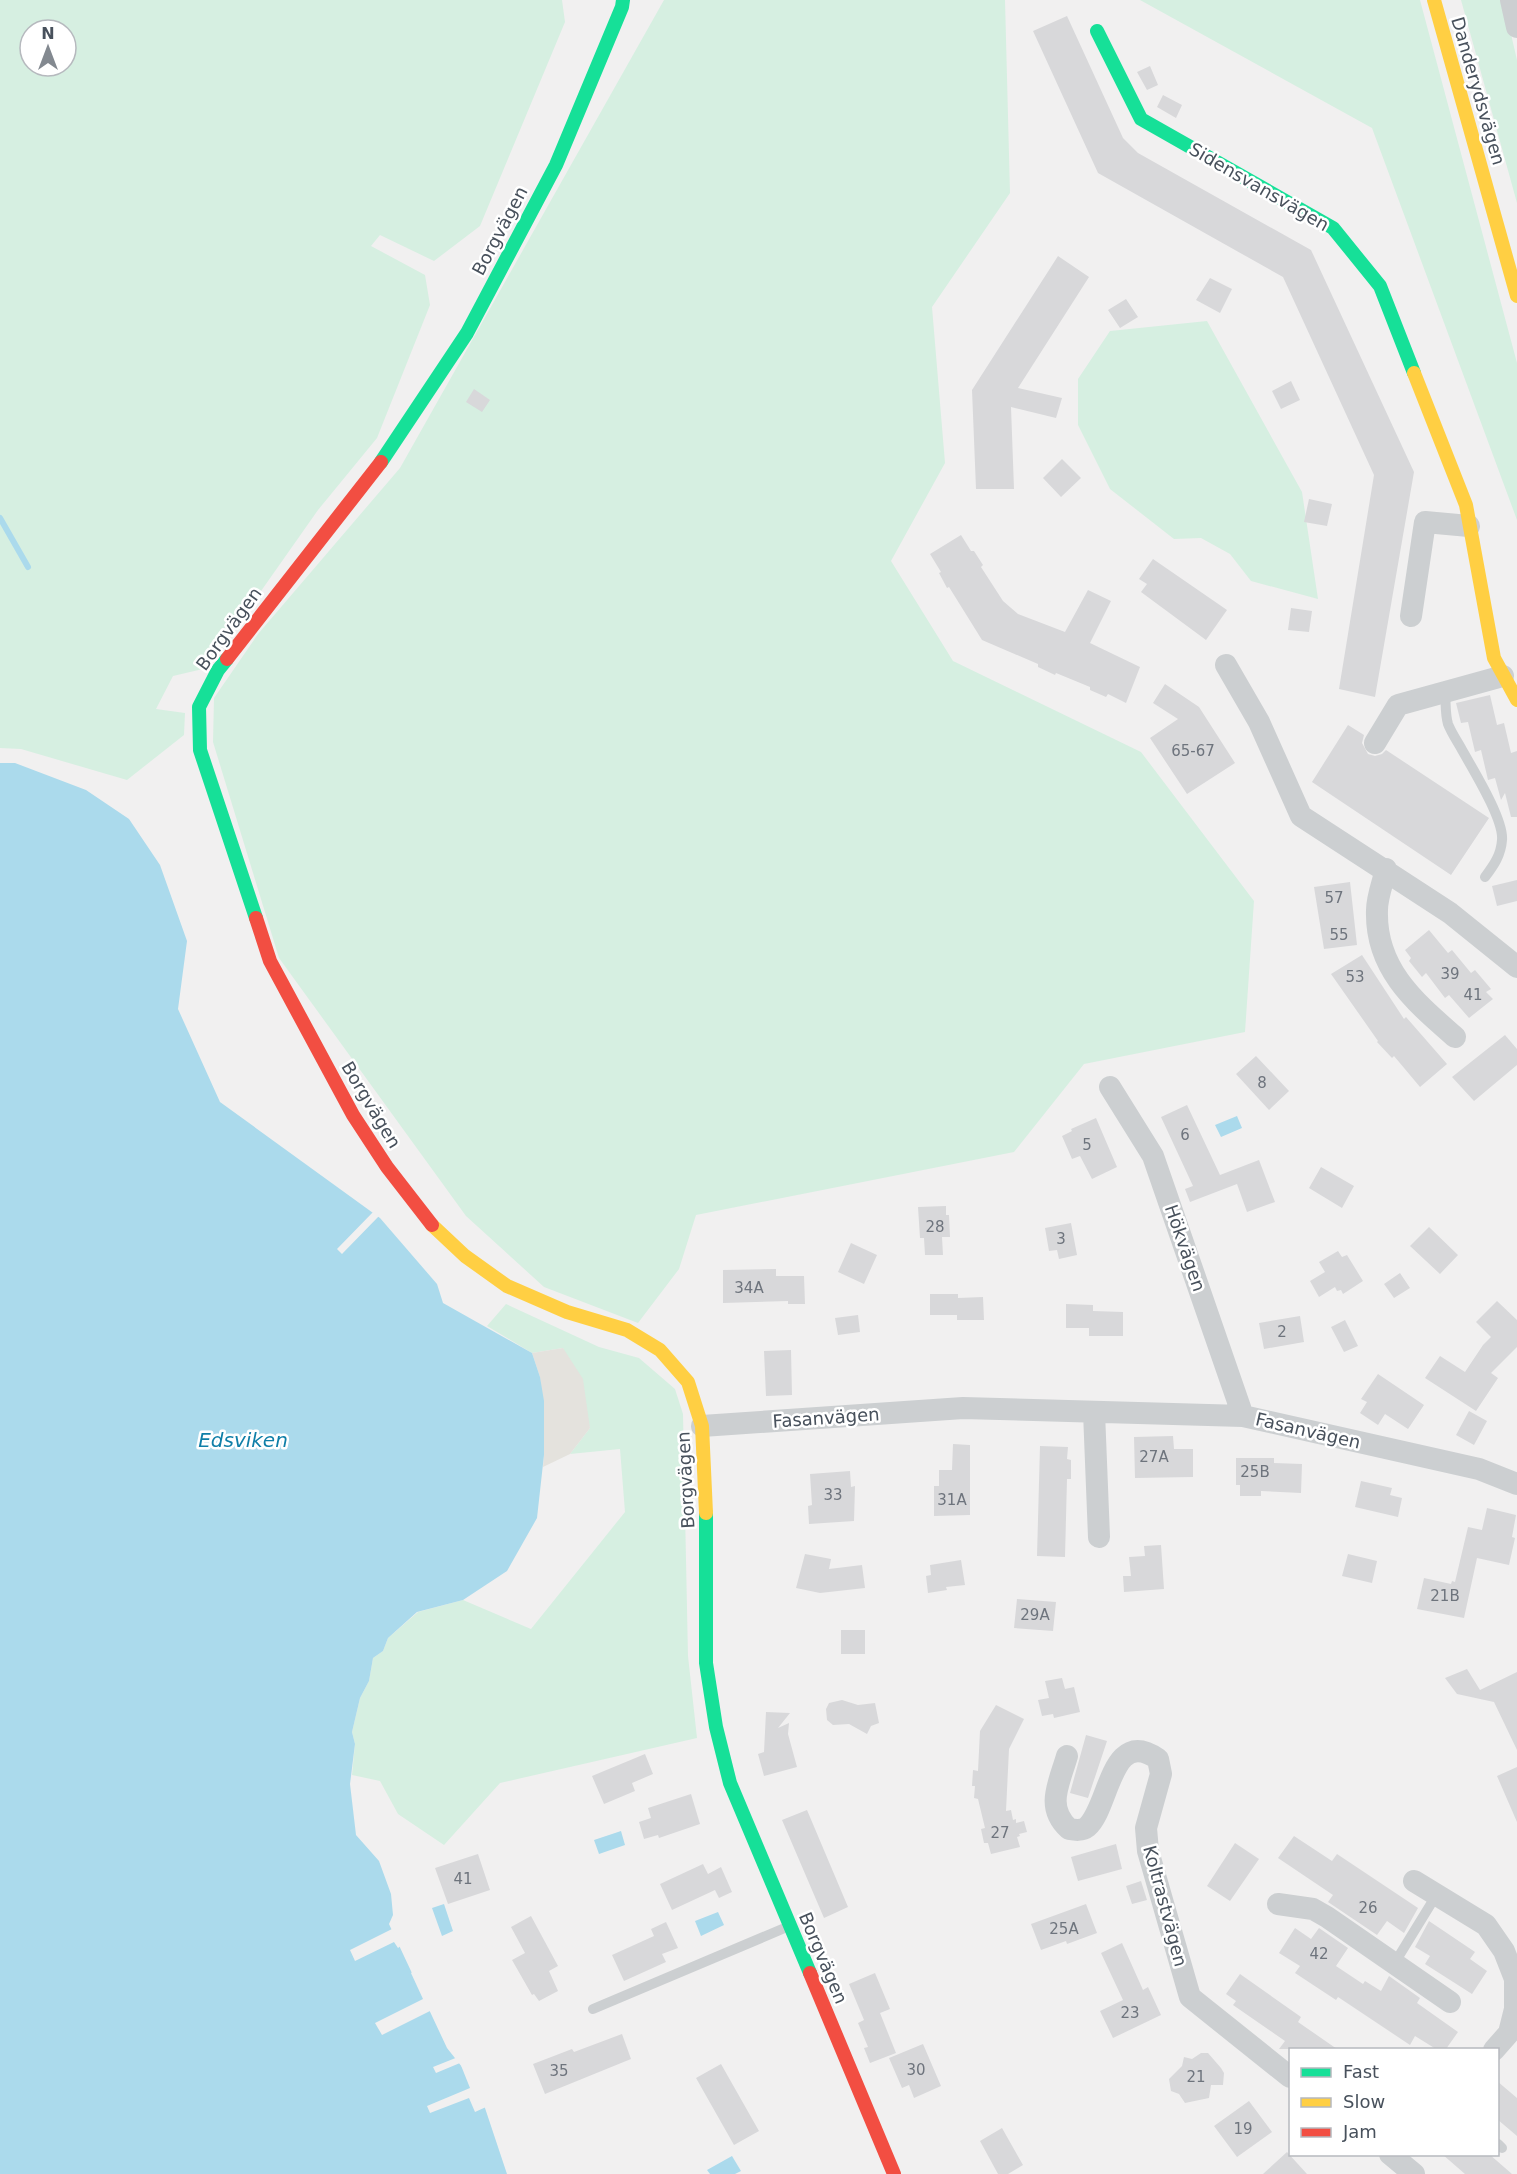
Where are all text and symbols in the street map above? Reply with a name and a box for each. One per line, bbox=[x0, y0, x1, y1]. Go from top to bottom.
street label: Danderydsvägen bbox=[1447, 14, 1510, 167]
north arrow bbox=[18, 18, 78, 78]
text: N bbox=[41, 24, 55, 43]
street label: Sidensvansvägen bbox=[1186, 138, 1333, 235]
street label: Borgvägen bbox=[467, 183, 532, 279]
street label: Borgvägen bbox=[191, 583, 266, 674]
house number: 65-67 bbox=[1171, 742, 1215, 760]
house number: 57 bbox=[1324, 889, 1344, 907]
house number: 55 bbox=[1329, 926, 1349, 944]
house number: 39 bbox=[1440, 965, 1460, 983]
house number: 53 bbox=[1345, 968, 1365, 986]
house number: 41 bbox=[1463, 986, 1483, 1004]
street label: Borgvägen bbox=[337, 1058, 406, 1152]
house number: 8 bbox=[1257, 1074, 1267, 1092]
house number: 6 bbox=[1180, 1126, 1190, 1144]
house number: 5 bbox=[1082, 1136, 1092, 1154]
street label: Hökvägen bbox=[1161, 1202, 1210, 1294]
house number: 28 bbox=[925, 1218, 945, 1236]
house number: 3 bbox=[1056, 1230, 1066, 1248]
house number: 34A bbox=[734, 1279, 764, 1297]
house number: 2 bbox=[1277, 1323, 1287, 1341]
street label: Fasanvägen bbox=[772, 1403, 880, 1432]
street label: Fasanvägen bbox=[1254, 1408, 1363, 1453]
water label: Edsviken bbox=[198, 1428, 288, 1452]
street label: Borgvägen bbox=[672, 1431, 699, 1529]
house number: 27A bbox=[1139, 1448, 1169, 1466]
house number: 25B bbox=[1240, 1463, 1270, 1481]
house number: 33 bbox=[823, 1486, 843, 1504]
house number: 31A bbox=[937, 1491, 967, 1509]
house number: 21B bbox=[1430, 1587, 1460, 1605]
house number: 29A bbox=[1020, 1606, 1050, 1624]
house number: 27 bbox=[990, 1824, 1010, 1842]
street label: Koltrastvägen bbox=[1139, 1843, 1192, 1969]
house number: 41 bbox=[453, 1870, 473, 1888]
house number: 26 bbox=[1358, 1899, 1378, 1917]
street label: Borgvägen bbox=[795, 1909, 852, 2007]
house number: 25A bbox=[1049, 1920, 1079, 1938]
house number: 42 bbox=[1309, 1945, 1329, 1963]
house number: 23 bbox=[1120, 2004, 1140, 2022]
legend bbox=[1289, 2048, 1499, 2156]
house number: 30 bbox=[906, 2061, 926, 2079]
text: Fast bbox=[1343, 2061, 1379, 2082]
house number: 35 bbox=[549, 2062, 569, 2080]
house number: 21 bbox=[1186, 2068, 1206, 2086]
text: Slow bbox=[1343, 2091, 1385, 2112]
house number: 19 bbox=[1233, 2120, 1253, 2138]
text: Jam bbox=[1342, 2121, 1377, 2142]

